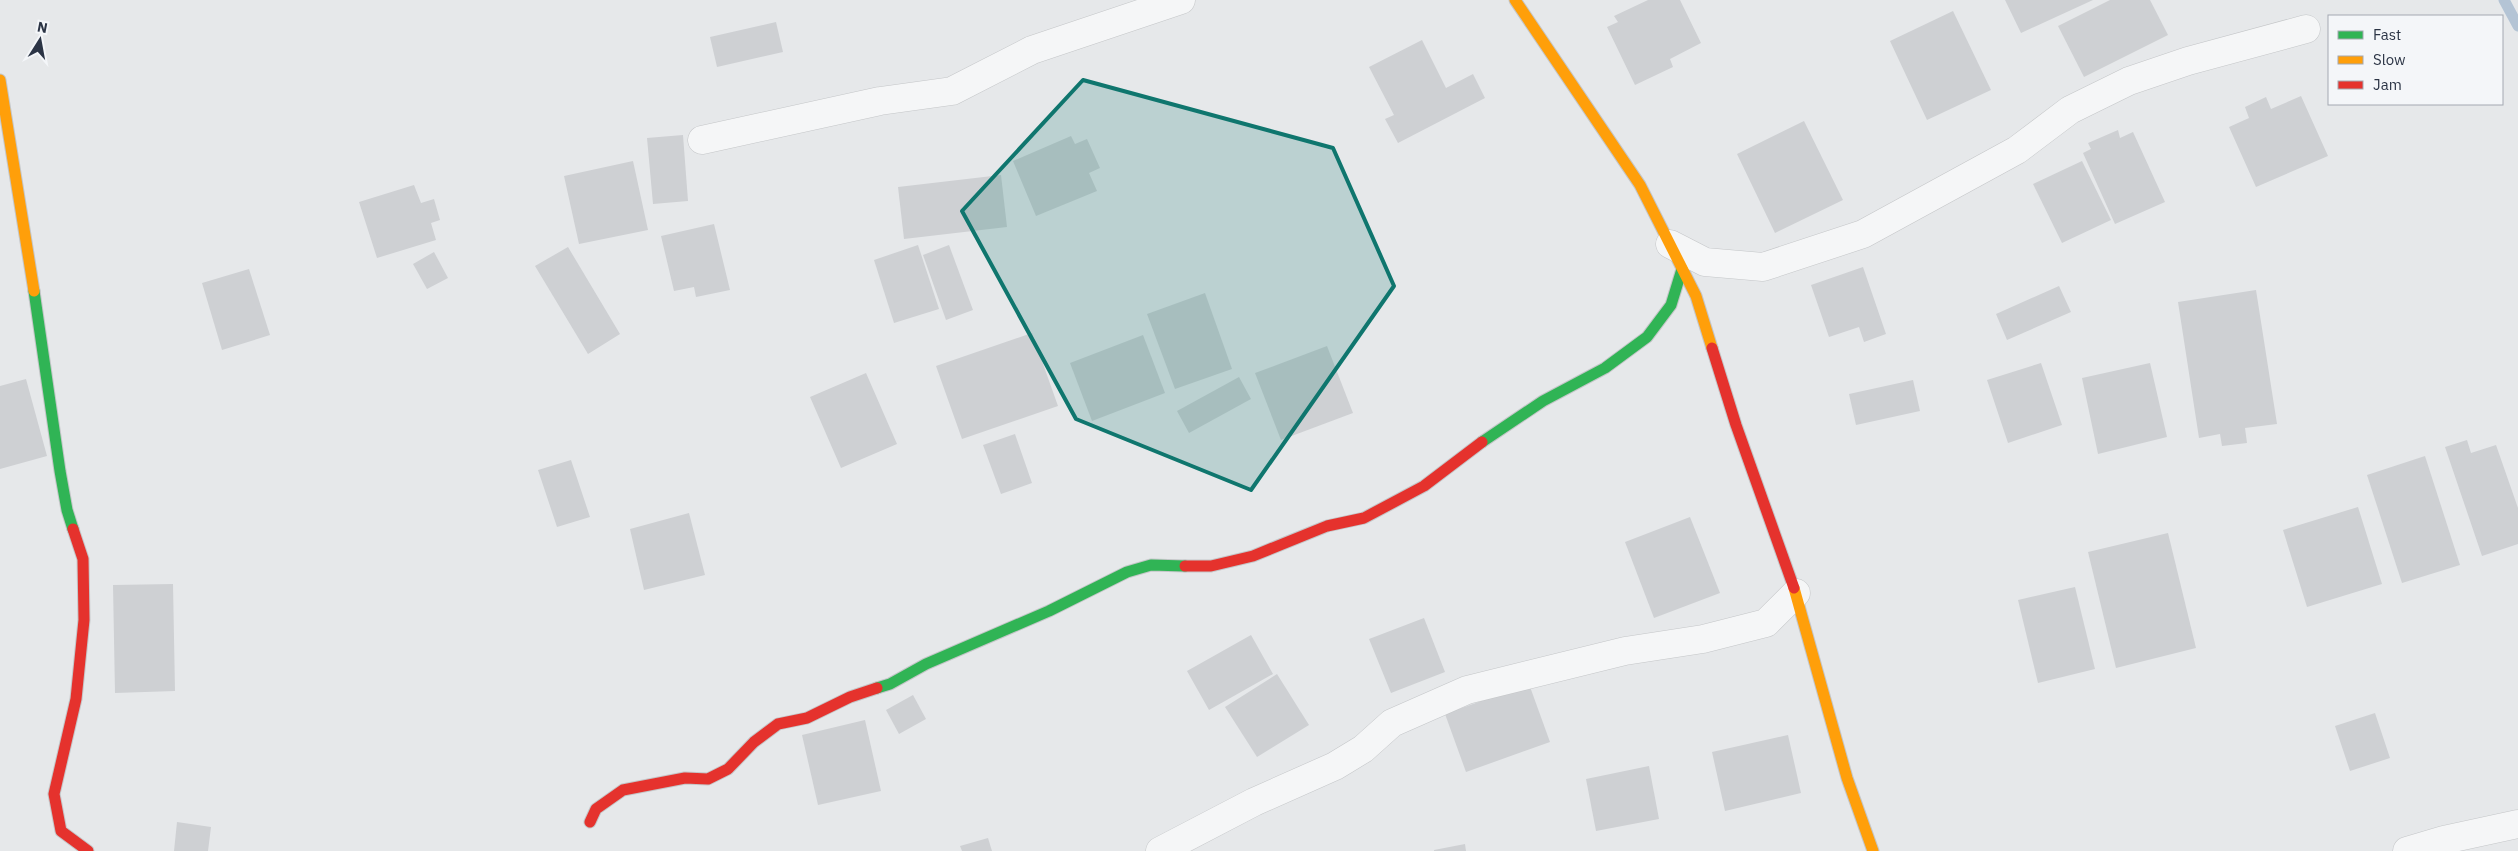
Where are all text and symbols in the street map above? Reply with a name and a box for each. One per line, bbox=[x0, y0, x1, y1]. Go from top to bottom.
north arrow bbox=[15, 15, 65, 65]
legend bbox=[2328, 15, 2503, 105]
text: N bbox=[36, 17, 49, 37]
text: Fast bbox=[2373, 25, 2401, 44]
text: Slow bbox=[2373, 50, 2406, 69]
text: Jam bbox=[2373, 75, 2402, 94]

